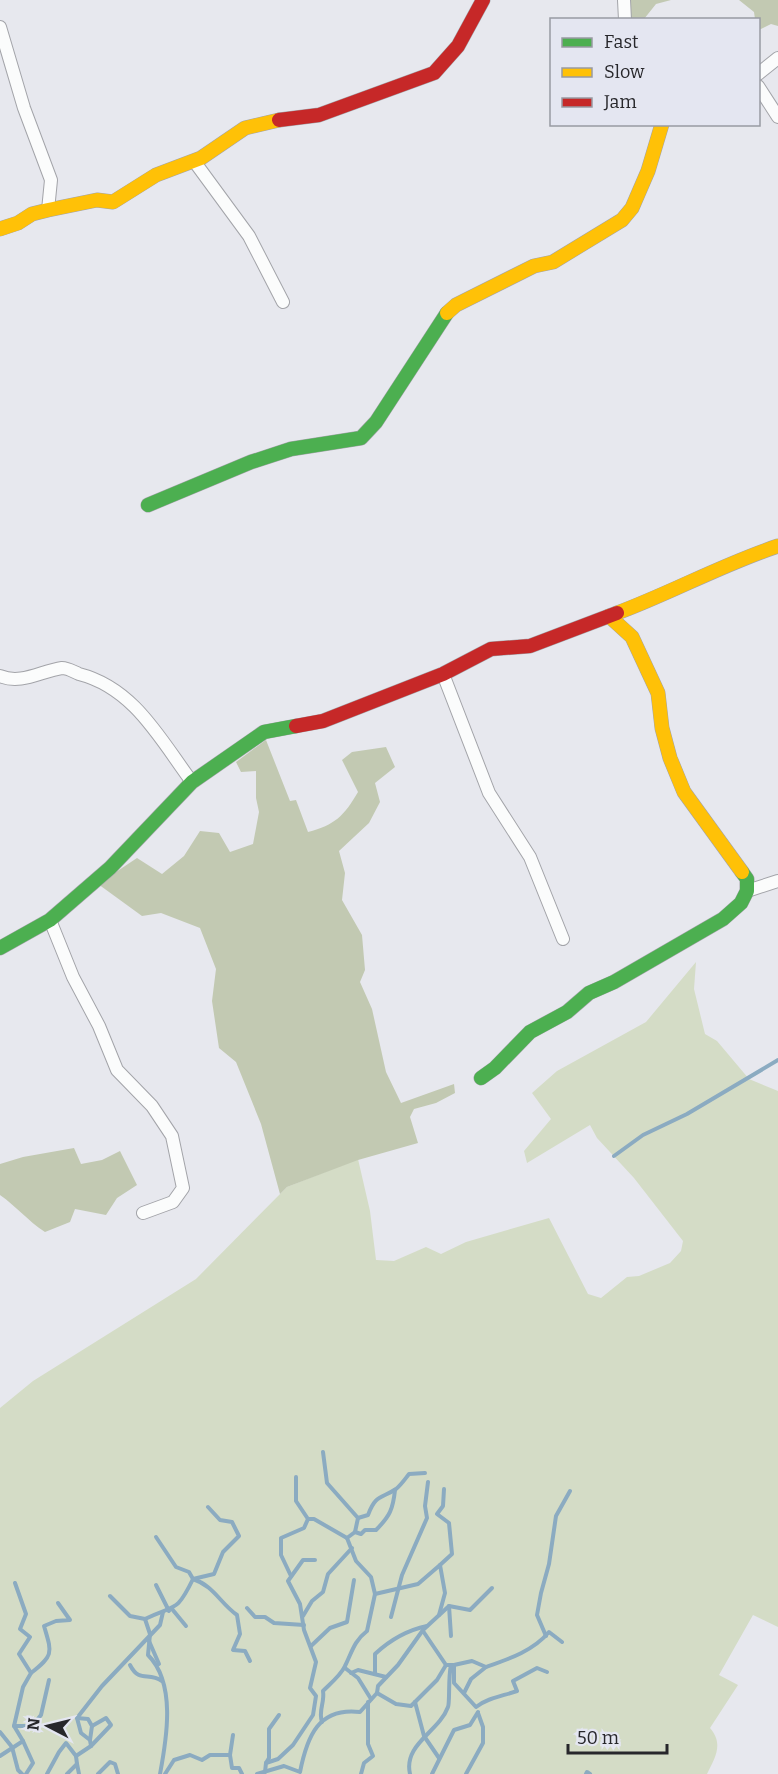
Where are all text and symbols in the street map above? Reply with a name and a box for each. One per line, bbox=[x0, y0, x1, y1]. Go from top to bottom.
legend bbox=[550, 18, 760, 126]
text: Fast bbox=[604, 31, 639, 53]
text: Slow bbox=[604, 61, 645, 83]
text: Jam bbox=[603, 91, 637, 113]
north arrow bbox=[18, 1696, 78, 1756]
text: N bbox=[23, 1717, 44, 1732]
scale bar bbox=[568, 1717, 667, 1755]
text: 50 m bbox=[577, 1727, 619, 1749]

